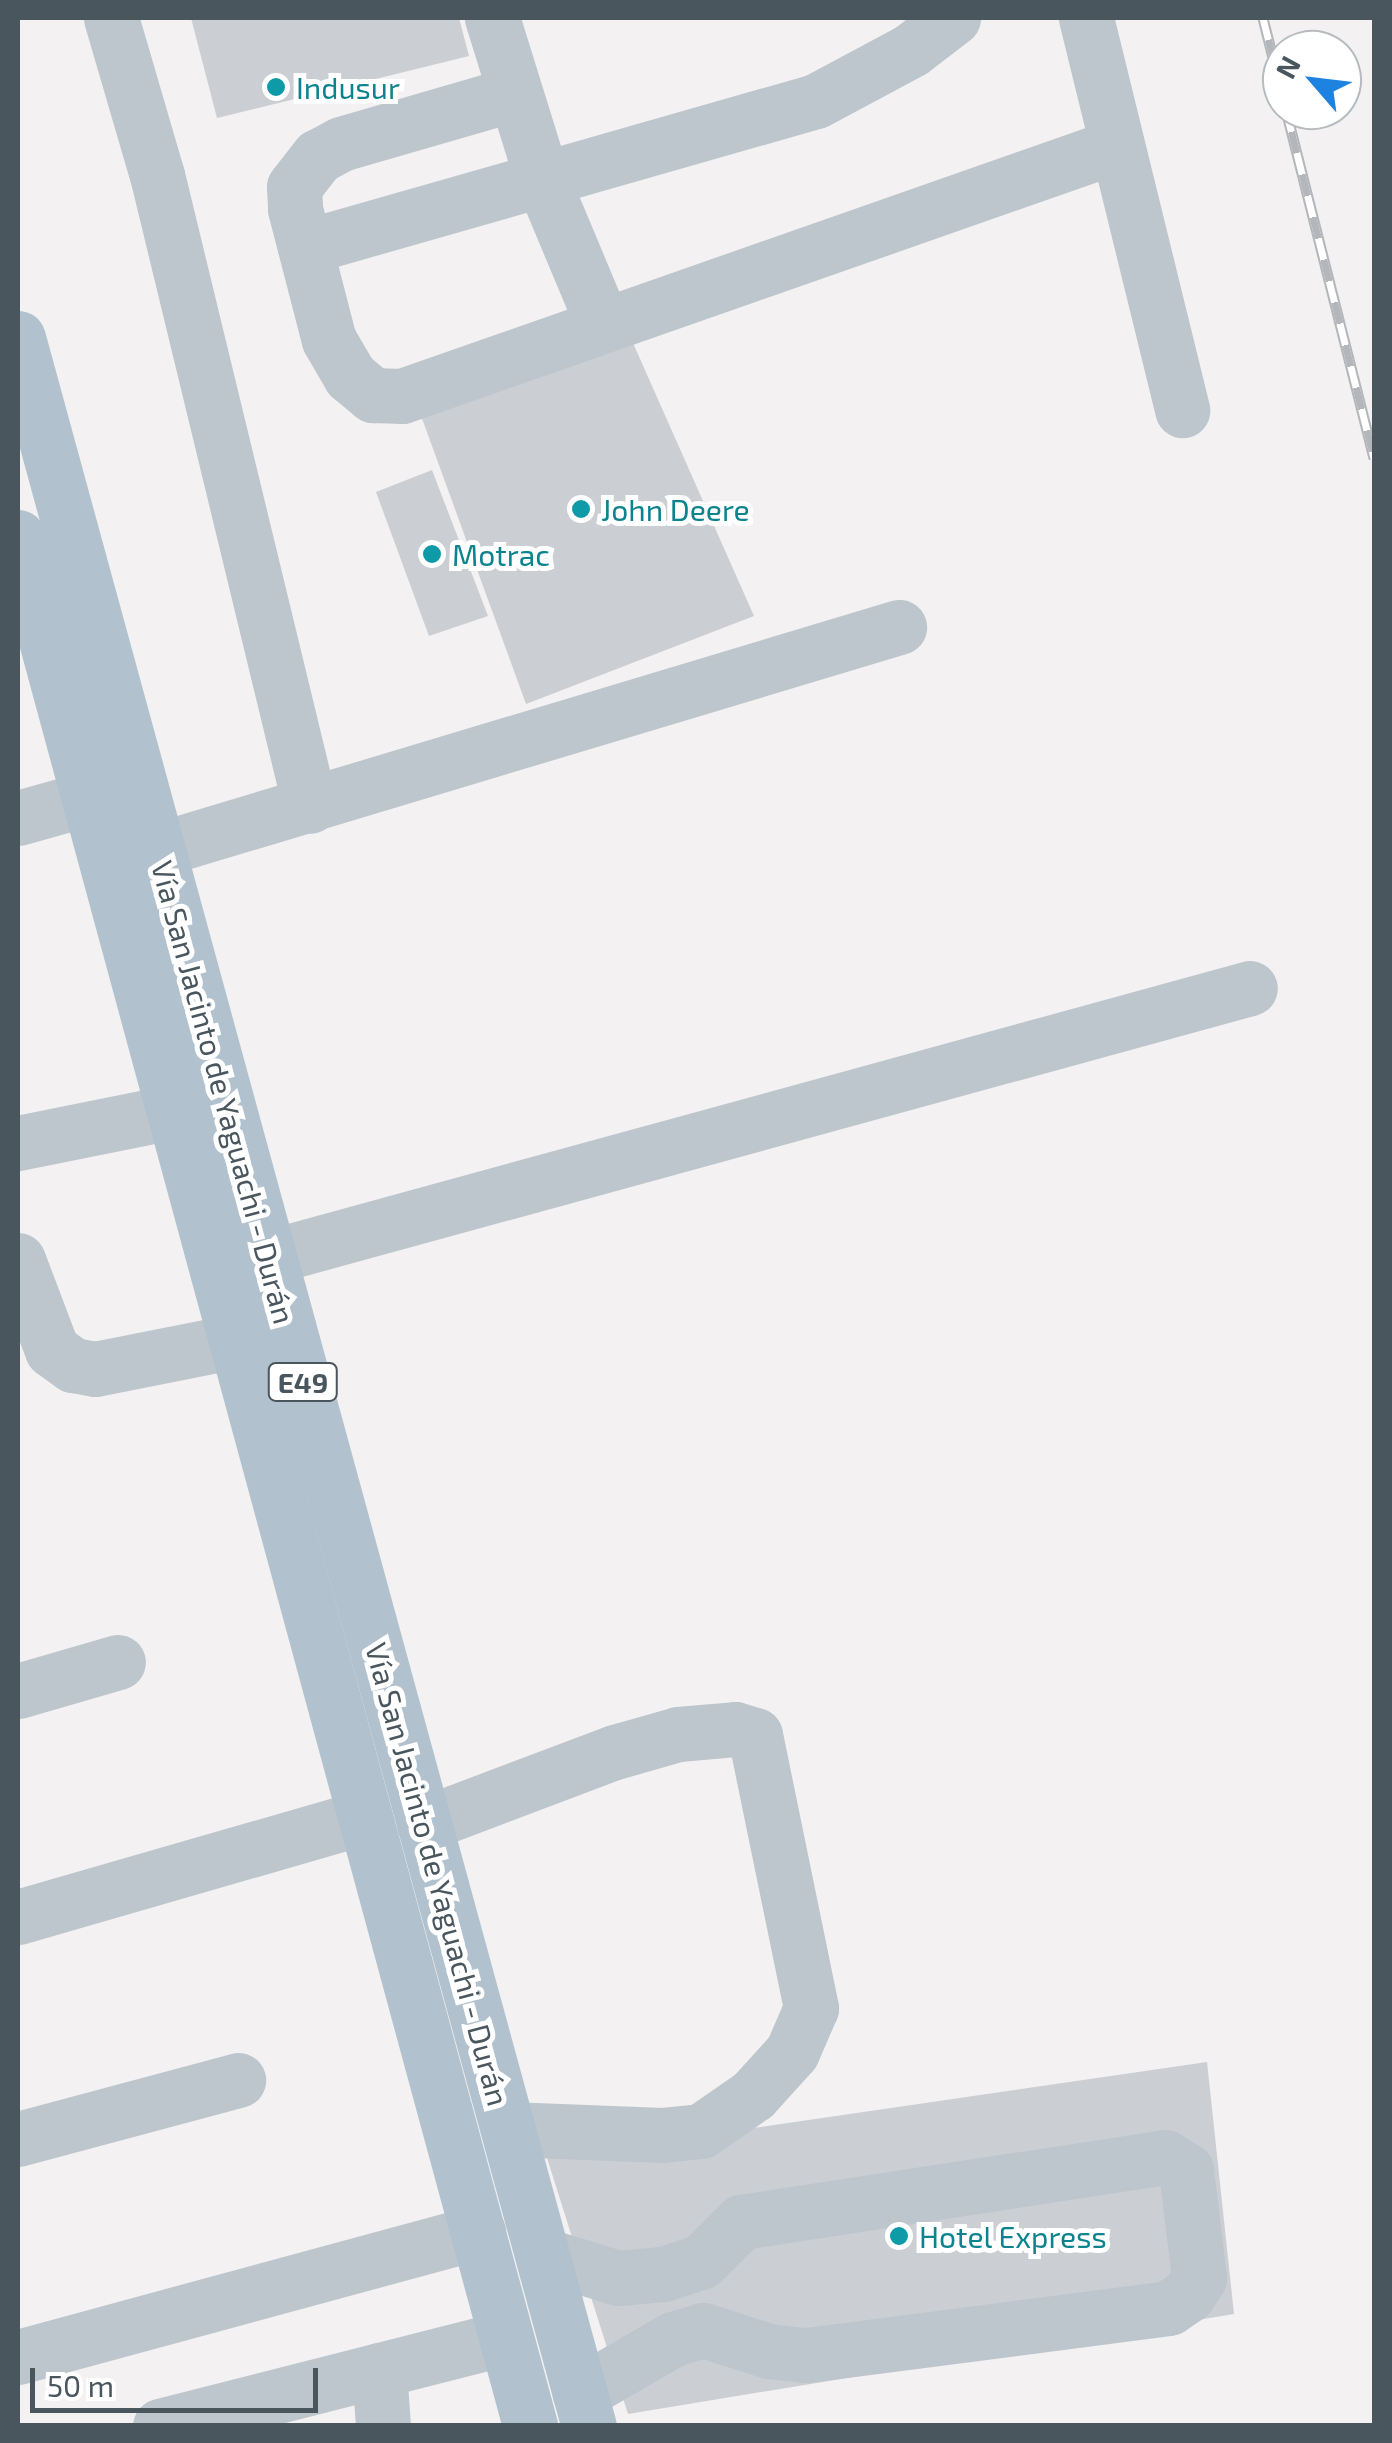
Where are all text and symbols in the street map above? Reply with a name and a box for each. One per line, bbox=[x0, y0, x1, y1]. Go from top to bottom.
north arrow bbox=[1262, 30, 1362, 130]
text: N bbox=[1268, 50, 1307, 84]
place label: Indusur bbox=[296, 69, 400, 105]
marker: Indusur bbox=[265, 76, 287, 98]
place label: John Deere bbox=[601, 491, 750, 527]
marker: John Deere bbox=[570, 498, 592, 520]
place label: Motrac bbox=[452, 536, 550, 572]
marker: Motrac bbox=[421, 543, 443, 565]
street label: Vía San Jacinto de Yaguachi - Durán bbox=[145, 856, 303, 1328]
road number: E49 bbox=[266, 1359, 340, 1405]
street label: Vía San Jacinto de Yaguachi - Durán bbox=[359, 1638, 517, 2110]
place label: Hotel Express bbox=[919, 2218, 1107, 2254]
marker: Hotel Express bbox=[888, 2225, 910, 2247]
scale bar bbox=[35, 2348, 322, 2410]
text: 50 m bbox=[47, 2367, 114, 2403]

